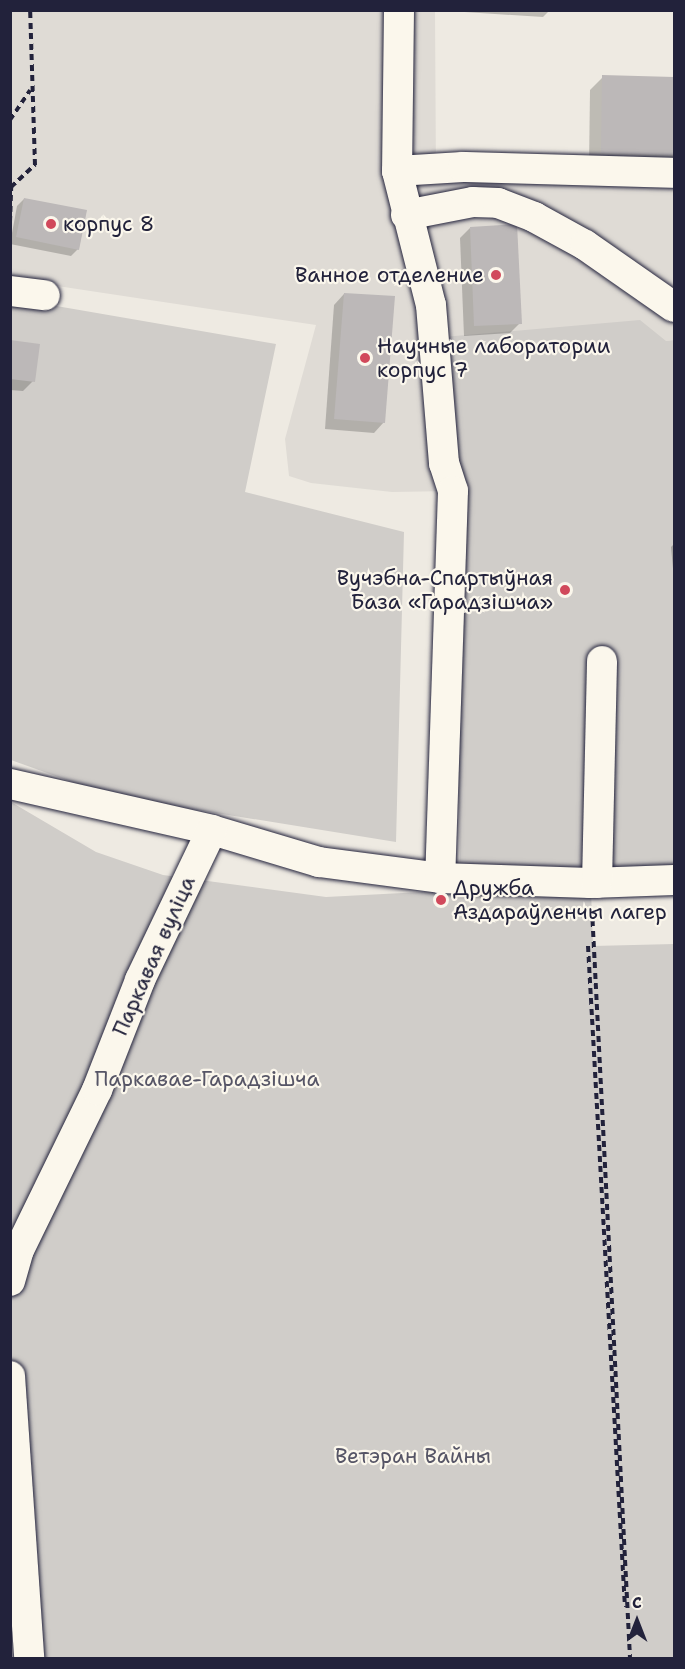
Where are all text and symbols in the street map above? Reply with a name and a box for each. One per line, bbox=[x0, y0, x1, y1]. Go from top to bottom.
place label: корпус 8 bbox=[63, 211, 155, 237]
marker: корпус 8 bbox=[44, 217, 58, 231]
place label: Ванное отделение bbox=[295, 262, 484, 288]
marker: Ванное отделение bbox=[489, 268, 503, 282]
place label: Научные лаборатории корпус 7 bbox=[377, 333, 610, 383]
marker: Научные лаборатории корпус 7 bbox=[358, 351, 372, 365]
place label: Вучэбна-Спартыўная База «Гарадзішча» bbox=[337, 565, 553, 615]
marker: Вучэбна-Спартыўная База «Гарадзішча» bbox=[558, 583, 572, 597]
street label: Паркавая вуліца bbox=[108, 872, 200, 1040]
place label: Дружба Аздараўленчы лагер bbox=[453, 875, 667, 925]
marker: Дружба Аздараўленчы лагер bbox=[434, 893, 448, 907]
park label: Паркавае-Гарадзішча bbox=[94, 1066, 320, 1092]
park label: Ветэран Вайны bbox=[335, 1443, 491, 1469]
north arrow bbox=[607, 1591, 667, 1651]
text: С bbox=[632, 1592, 642, 1613]

